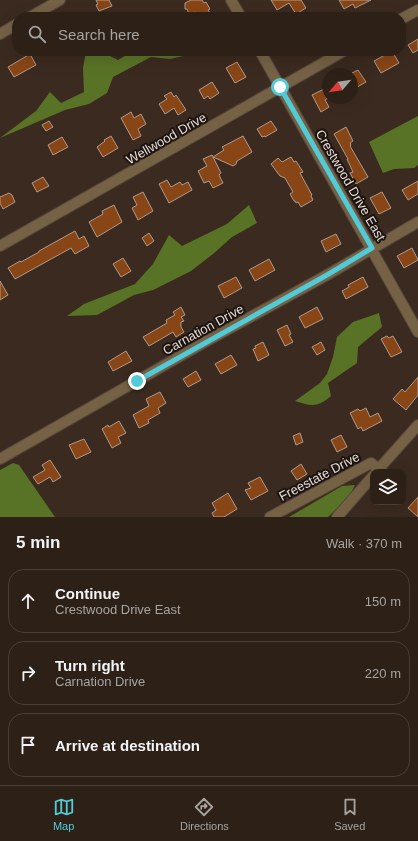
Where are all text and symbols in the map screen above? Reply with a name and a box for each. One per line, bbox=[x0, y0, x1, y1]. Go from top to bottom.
search box bbox=[12, 12, 406, 56]
icon: search bbox=[26, 23, 48, 45]
text: Search here bbox=[58, 26, 140, 43]
north arrow bbox=[322, 68, 358, 104]
route start bbox=[271, 78, 289, 96]
street label: Wellwood Drive bbox=[123, 109, 209, 167]
street label: Crestwood Drive East bbox=[313, 127, 389, 244]
street label: Carnation Drive bbox=[160, 301, 246, 358]
route end bbox=[128, 372, 146, 390]
street label: Freestate Drive bbox=[276, 449, 362, 504]
map controls bbox=[370, 469, 406, 505]
button: layers bbox=[370, 469, 406, 505]
text: 5 min bbox=[16, 533, 60, 552]
text: Walk · 370 m bbox=[326, 536, 402, 551]
text: Continue bbox=[55, 585, 120, 602]
icon: ahead bbox=[17, 590, 39, 612]
text: 150 m bbox=[365, 594, 401, 609]
text: Crestwood Drive East bbox=[55, 602, 181, 617]
text: Turn right bbox=[55, 657, 125, 674]
icon: right bbox=[17, 662, 39, 684]
text: 220 m bbox=[365, 666, 401, 681]
text: Carnation Drive bbox=[55, 674, 145, 689]
icon: arrive bbox=[17, 734, 39, 756]
text: Arrive at destination bbox=[55, 737, 200, 754]
tab: Map bbox=[53, 796, 75, 832]
tab: Directions bbox=[180, 796, 229, 832]
tab: Saved bbox=[334, 796, 365, 832]

